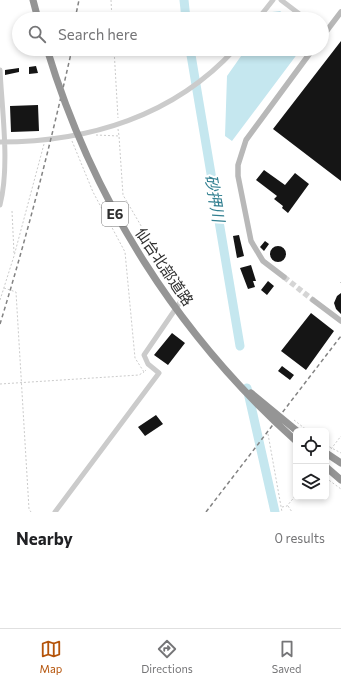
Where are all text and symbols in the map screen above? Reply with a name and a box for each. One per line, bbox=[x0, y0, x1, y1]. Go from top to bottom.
search box bbox=[12, 12, 329, 56]
icon: search bbox=[26, 23, 48, 45]
text: Search here bbox=[58, 25, 137, 43]
water label: 砂押川 bbox=[202, 173, 229, 225]
road number: E6 bbox=[102, 202, 128, 226]
street label: 仙台北部道路 bbox=[132, 224, 197, 309]
map controls bbox=[293, 428, 329, 500]
button: locate bbox=[293, 428, 329, 464]
button: layers bbox=[293, 464, 329, 500]
text: Nearby bbox=[16, 528, 73, 549]
text: 0 results bbox=[274, 530, 325, 546]
tab: Map bbox=[40, 638, 62, 675]
tab: Directions bbox=[141, 638, 193, 675]
tab: Saved bbox=[272, 638, 301, 675]

